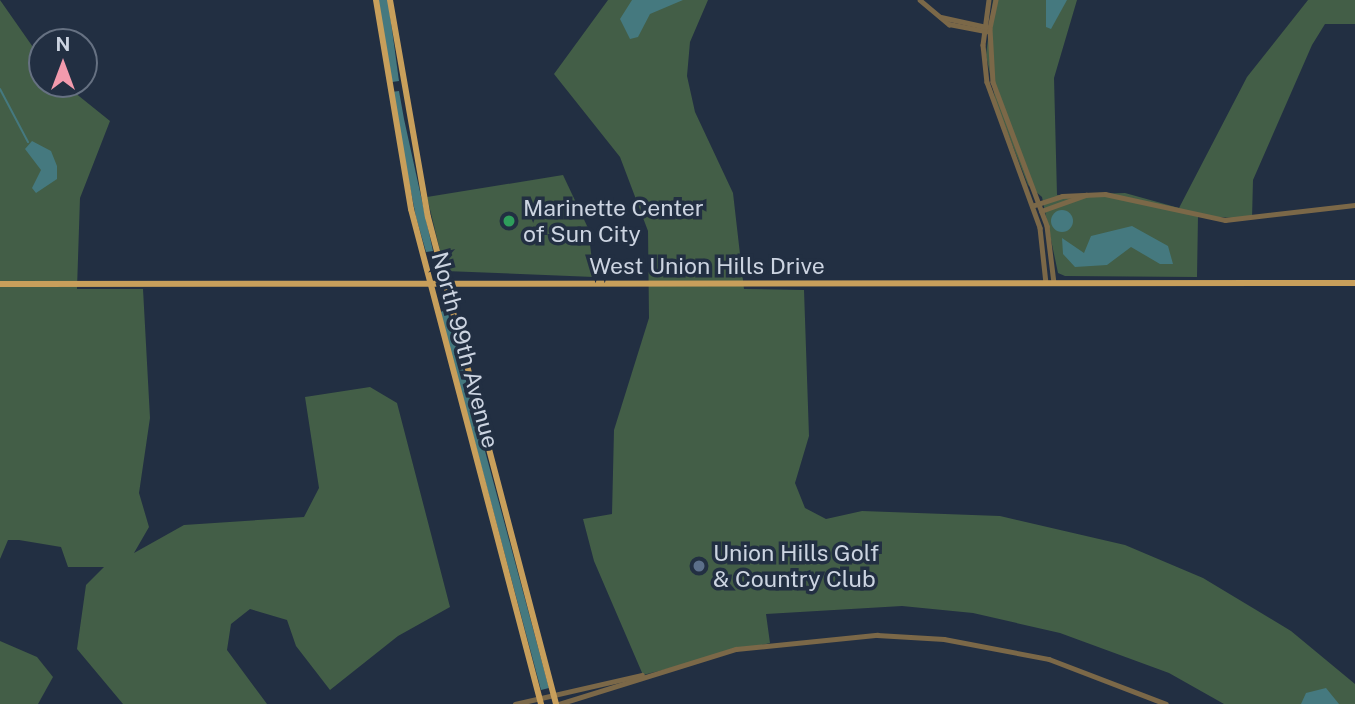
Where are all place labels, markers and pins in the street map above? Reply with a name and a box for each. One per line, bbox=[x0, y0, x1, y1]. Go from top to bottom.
place label: Marinette Center of Sun City bbox=[523, 194, 704, 248]
marker: Marinette Center of Sun City bbox=[501, 213, 517, 229]
place label: Union Hills Golf & Country Club bbox=[713, 539, 879, 593]
marker: Union Hills Golf & Country Club bbox=[691, 558, 707, 574]

